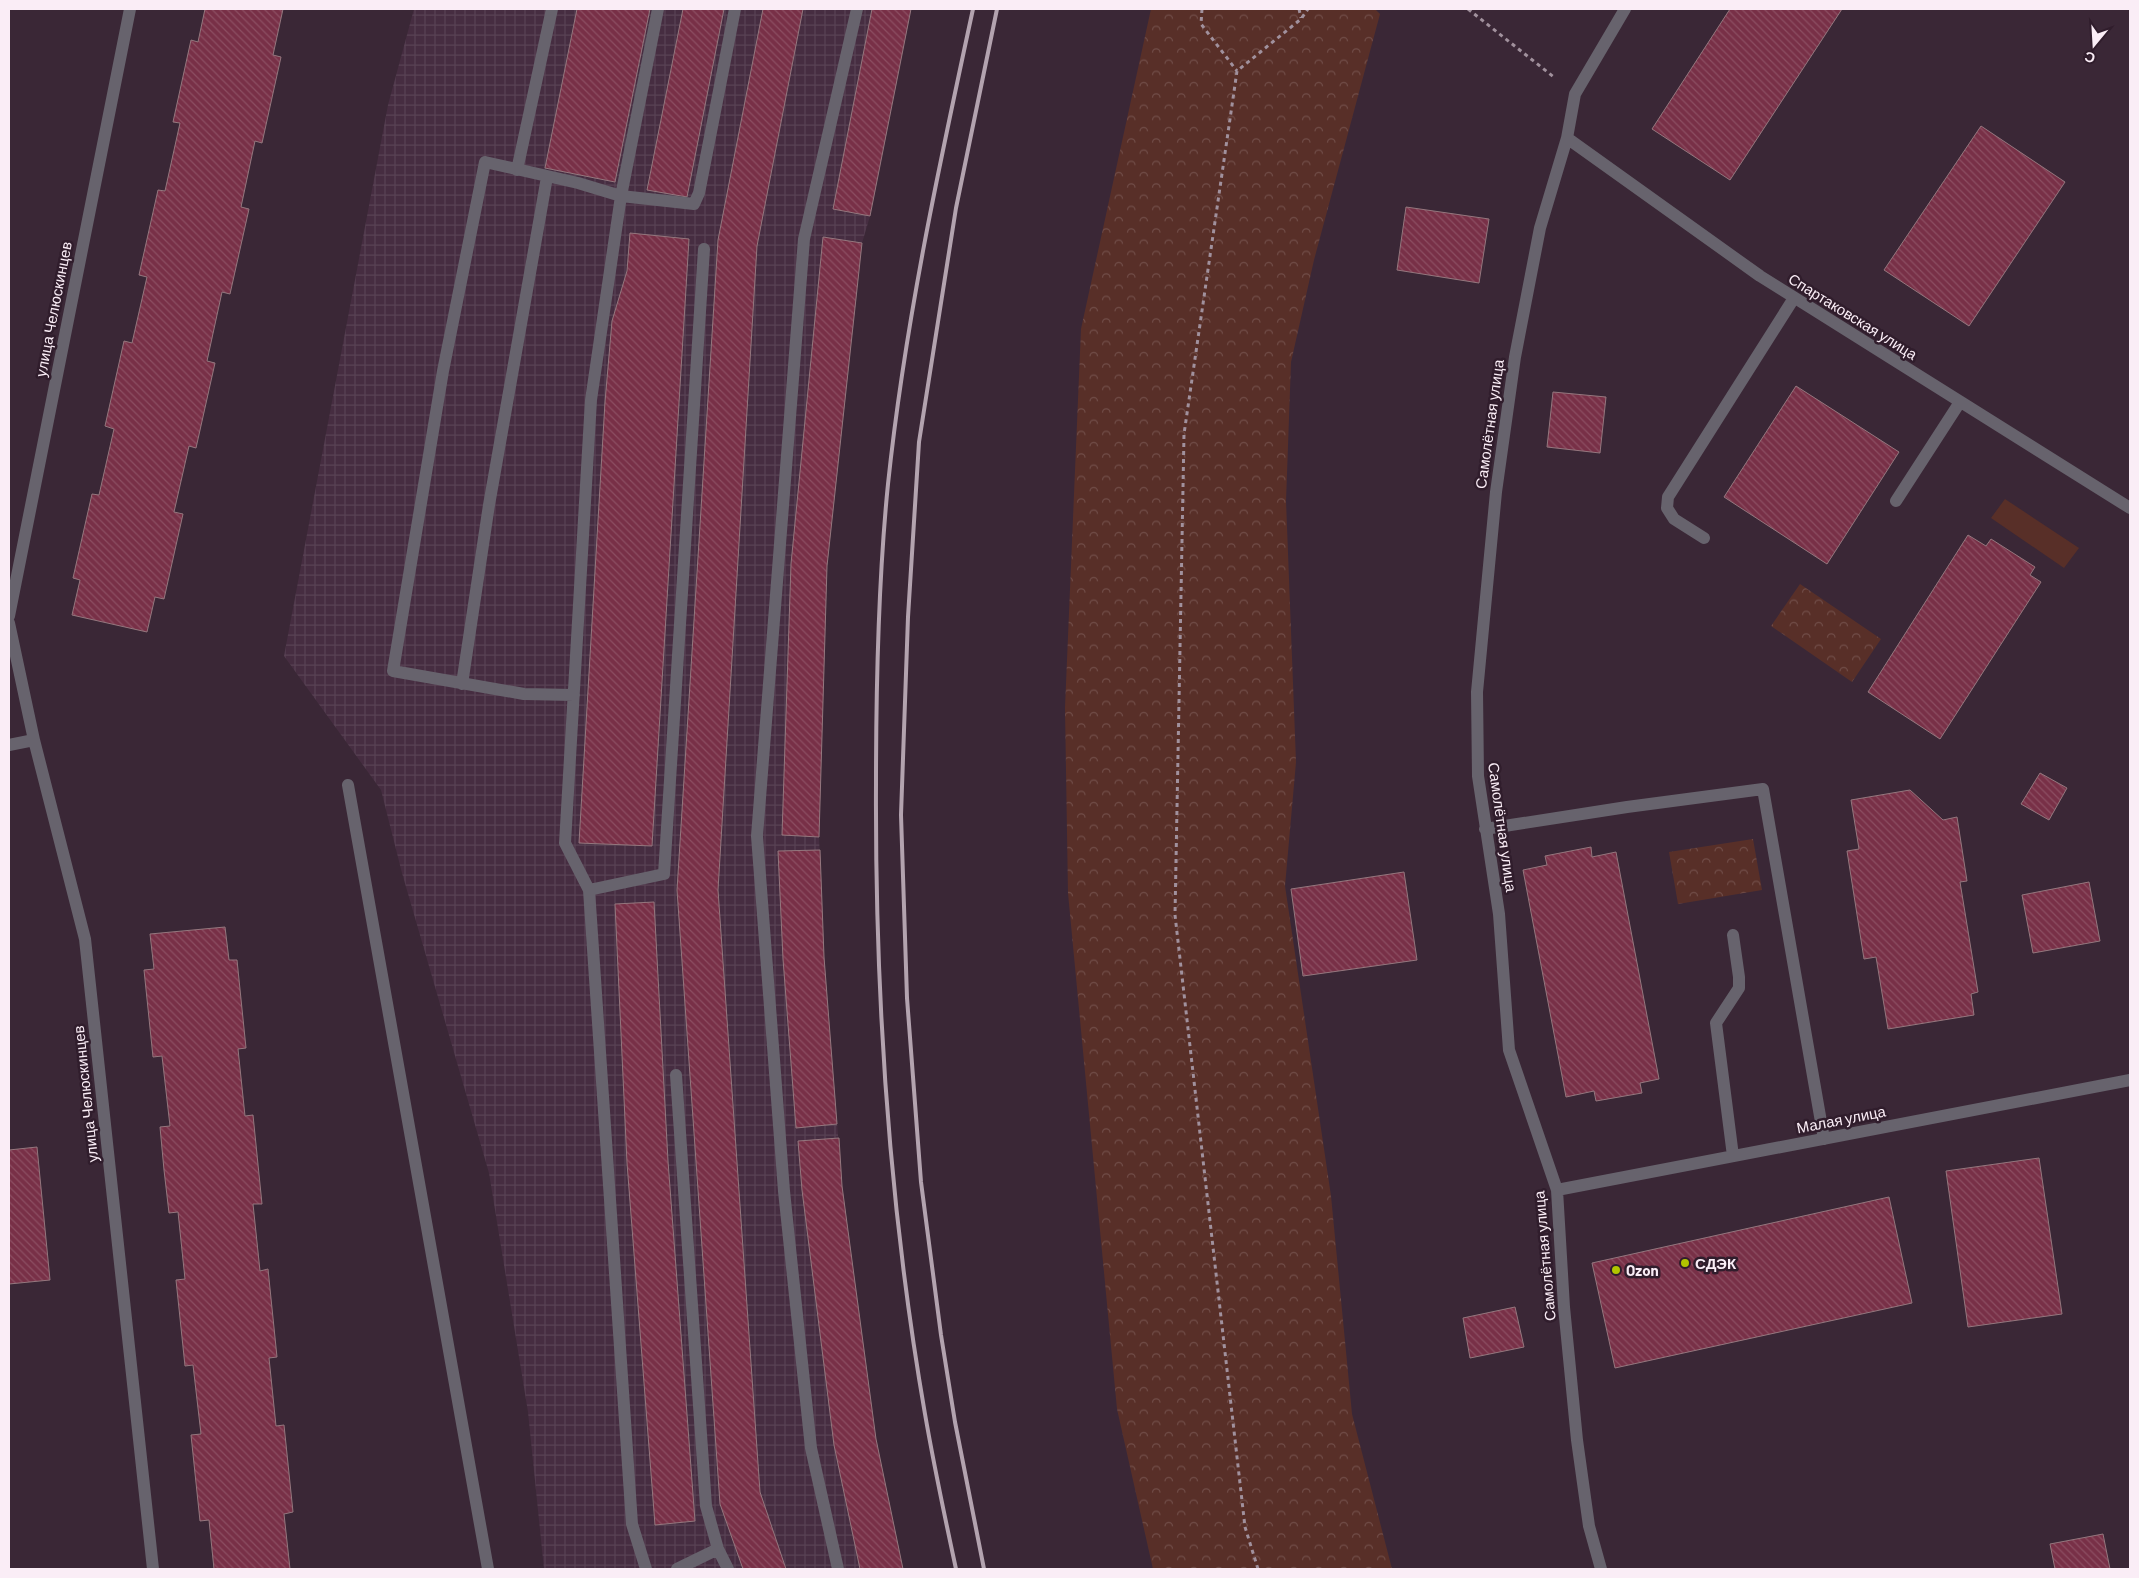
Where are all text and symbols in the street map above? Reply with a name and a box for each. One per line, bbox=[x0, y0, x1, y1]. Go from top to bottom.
north arrow bbox=[2069, 20, 2119, 70]
text: С bbox=[2082, 48, 2097, 67]
street label: улица Челюскинцев bbox=[31, 240, 75, 378]
street label: Спартаковская улица bbox=[1785, 269, 1921, 363]
street label: Самолётная улица bbox=[1471, 357, 1507, 490]
street label: Самолётная улица bbox=[1485, 761, 1521, 894]
street label: улица Челюскинцев bbox=[69, 1025, 101, 1163]
street label: Малая улица bbox=[1795, 1101, 1888, 1136]
street label: Самолётная улица bbox=[1529, 1190, 1559, 1322]
place label: СДЭК bbox=[1695, 1254, 1737, 1272]
marker: СДЭК bbox=[1679, 1257, 1691, 1269]
place label: Ozon bbox=[1626, 1261, 1659, 1279]
marker: Ozon bbox=[1610, 1264, 1622, 1276]

